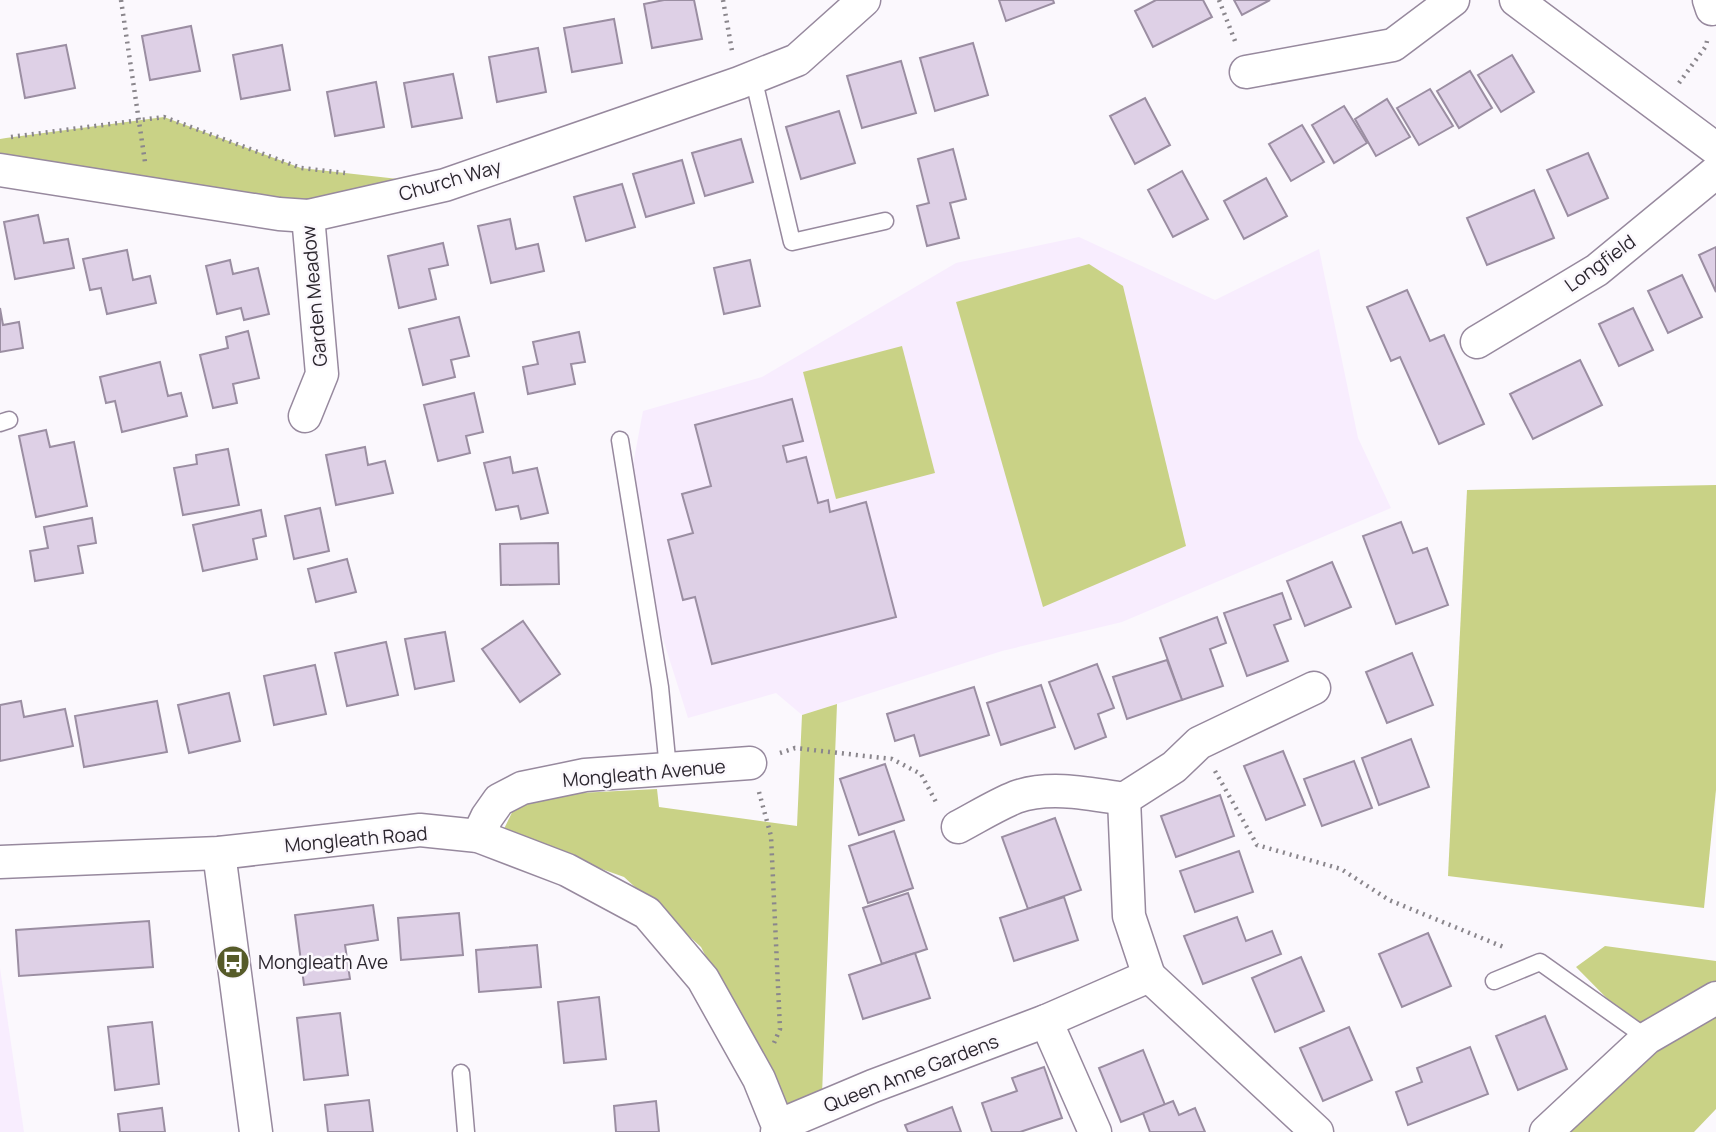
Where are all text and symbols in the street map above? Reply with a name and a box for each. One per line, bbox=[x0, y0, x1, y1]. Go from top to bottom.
street label: Church Way bbox=[396, 153, 504, 207]
street label: Garden Meadow bbox=[295, 224, 333, 368]
street label: Longfield bbox=[1559, 228, 1641, 298]
street label: Mongleath Avenue bbox=[561, 753, 727, 793]
street label: Mongleath Road bbox=[283, 820, 429, 858]
bus stop icon: Mongleath Ave bbox=[214, 943, 252, 981]
place label: Mongleath Ave bbox=[258, 949, 388, 975]
street label: Queen Anne Gardens bbox=[820, 1028, 1002, 1118]

